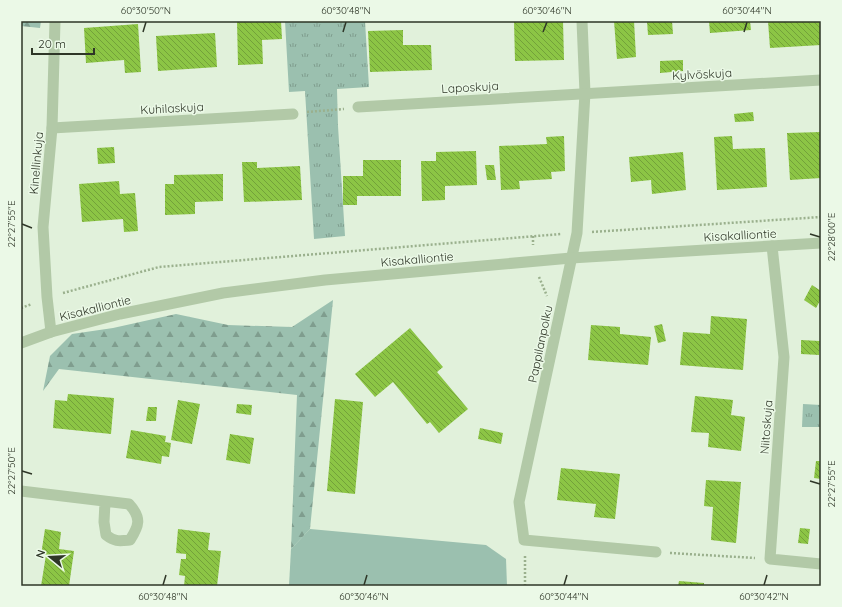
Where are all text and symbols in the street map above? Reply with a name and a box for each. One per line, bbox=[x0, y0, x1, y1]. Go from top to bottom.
text: 60°30'50"N bbox=[121, 4, 171, 17]
text: 60°30'48"N bbox=[321, 4, 371, 17]
text: 60°30'46"N bbox=[522, 4, 572, 17]
text: 60°30'44"N bbox=[722, 4, 772, 17]
scale bar bbox=[32, 30, 94, 56]
text: 20 m bbox=[38, 36, 66, 51]
street label: Kylvöskuja bbox=[672, 65, 732, 83]
street label: Laposkuja bbox=[441, 78, 499, 96]
street label: Kuhilaskuja bbox=[140, 99, 204, 117]
street label: Kinellinkuja bbox=[26, 131, 46, 195]
text: 22°27'55"E bbox=[5, 200, 18, 248]
text: 22°28'00"E bbox=[825, 212, 838, 261]
street label: Kisakalliontie bbox=[703, 226, 777, 244]
street label: Kisakalliontie bbox=[380, 248, 454, 270]
street label: Kisakalliontie bbox=[58, 292, 132, 324]
street label: Pappilanpolku bbox=[524, 304, 556, 384]
street label: Niitoskuja bbox=[757, 399, 775, 455]
text: 22°27'50"E bbox=[5, 447, 18, 495]
text: 22°27'55"E bbox=[825, 460, 838, 508]
north arrow bbox=[30, 537, 70, 577]
text: N bbox=[33, 548, 48, 560]
text: 60°30'48"N bbox=[138, 590, 188, 603]
text: 60°30'46"N bbox=[339, 590, 389, 603]
text: 60°30'44"N bbox=[539, 590, 589, 603]
text: 60°30'42"N bbox=[739, 590, 789, 603]

